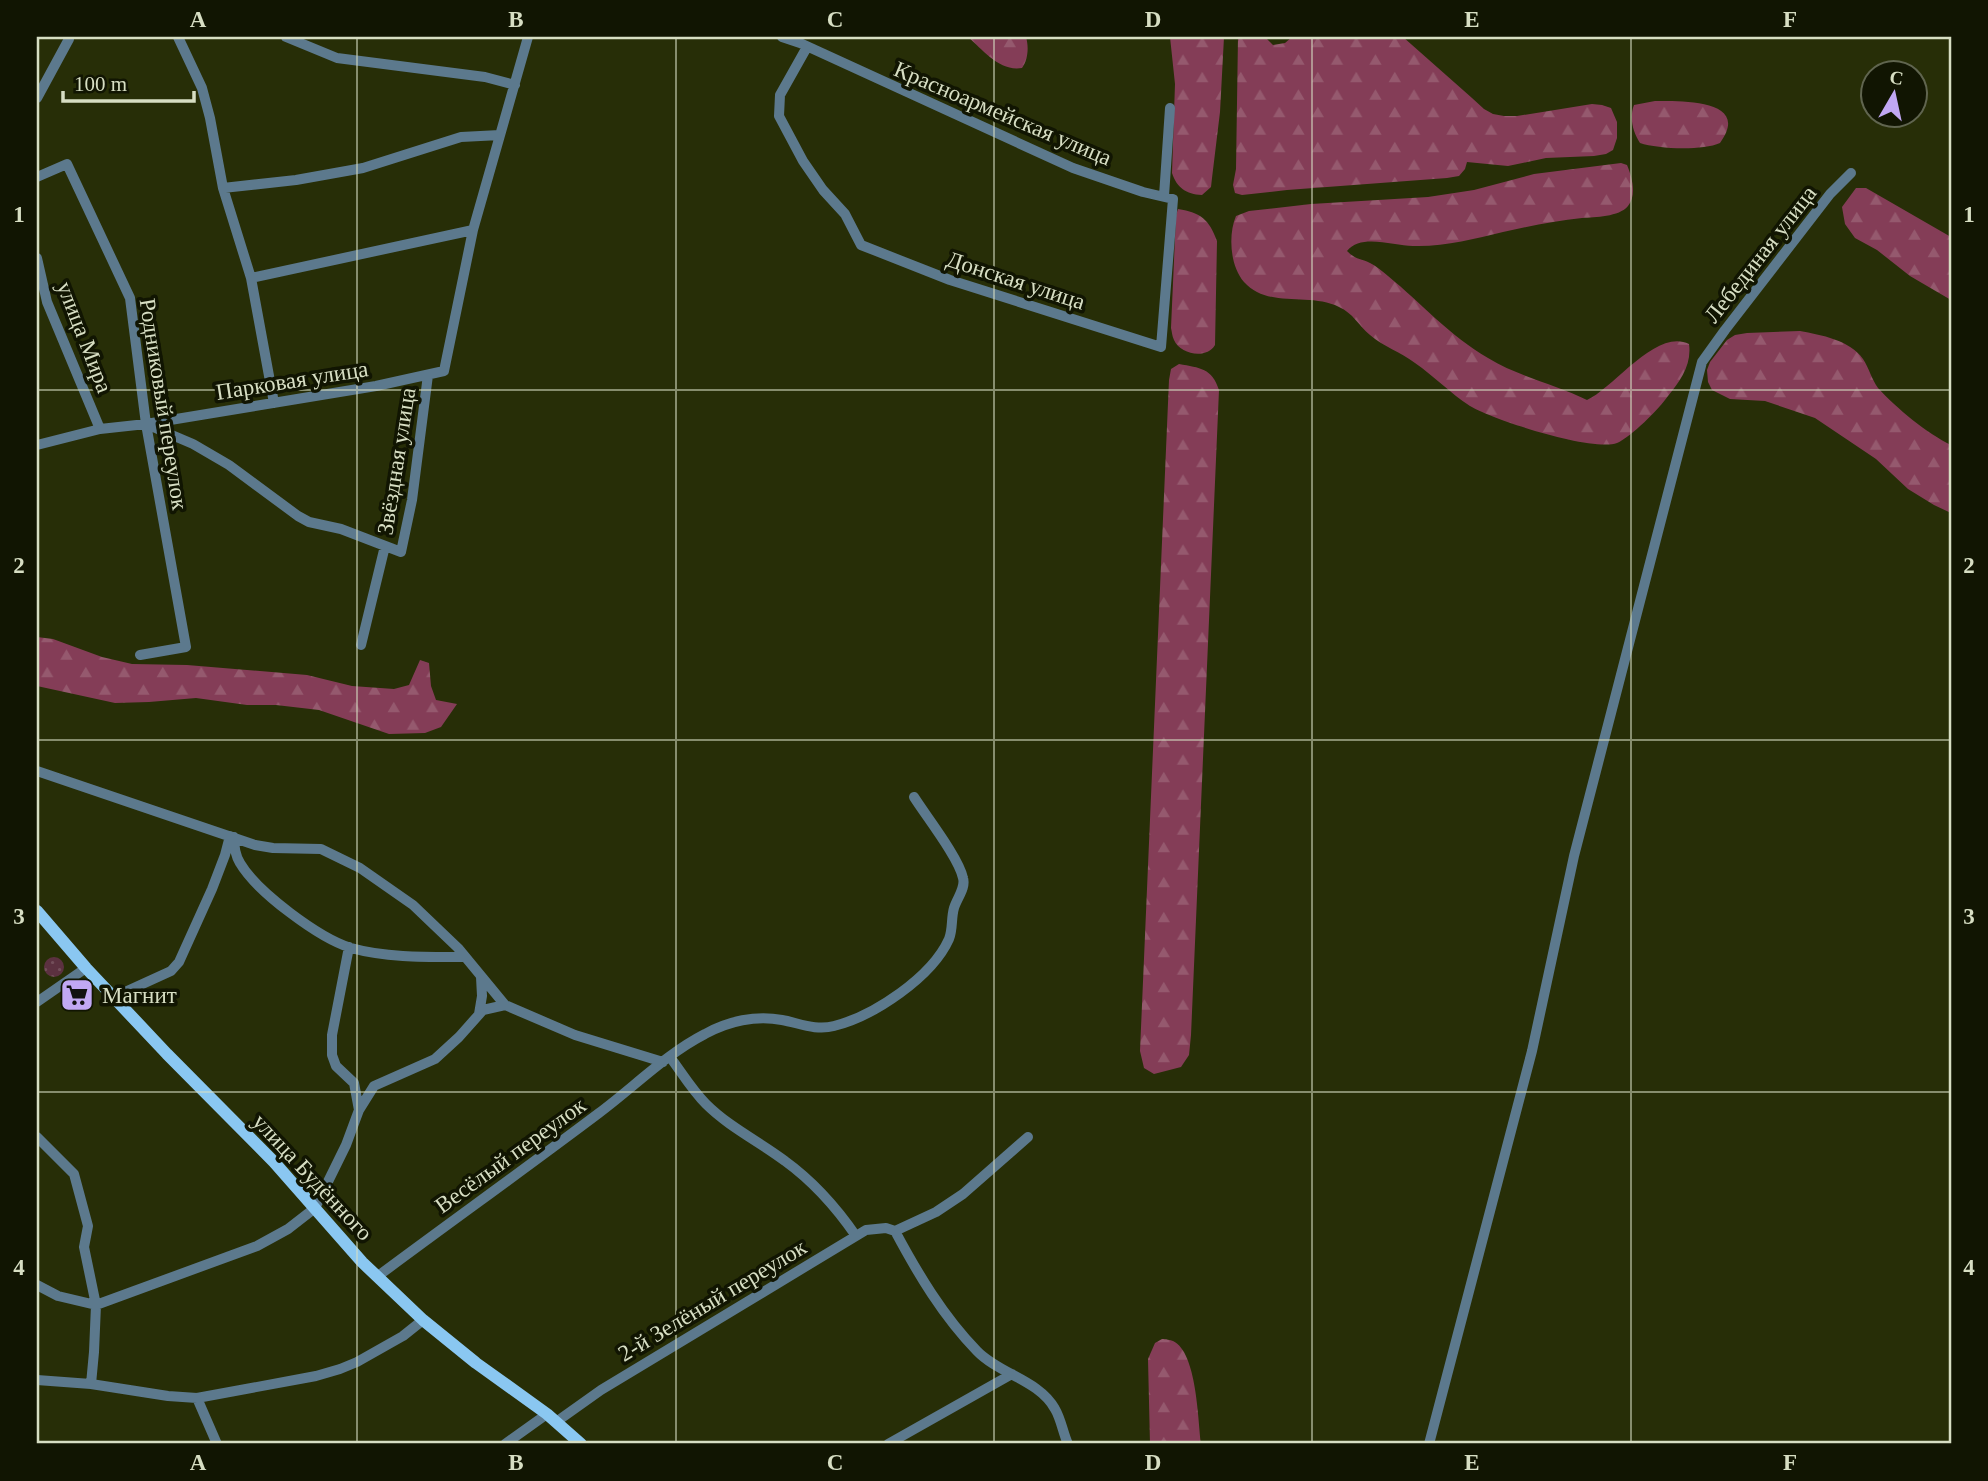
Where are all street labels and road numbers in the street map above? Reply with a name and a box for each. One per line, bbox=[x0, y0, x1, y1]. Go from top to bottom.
street label: Красноармейская улица bbox=[890, 56, 1115, 171]
street label: Лебединая улица bbox=[1699, 181, 1822, 328]
street label: Донская улица bbox=[944, 246, 1088, 315]
street label: улица Мира bbox=[52, 278, 117, 396]
street label: Родниковый переулок bbox=[134, 297, 193, 512]
street label: Парковая улица bbox=[214, 356, 370, 405]
street label: Звёздная улица bbox=[373, 386, 420, 536]
street label: Весёлый переулок bbox=[430, 1092, 591, 1218]
street label: улица Будённого bbox=[248, 1109, 378, 1246]
street label: 2-й Зелёный переулок bbox=[614, 1234, 811, 1366]

